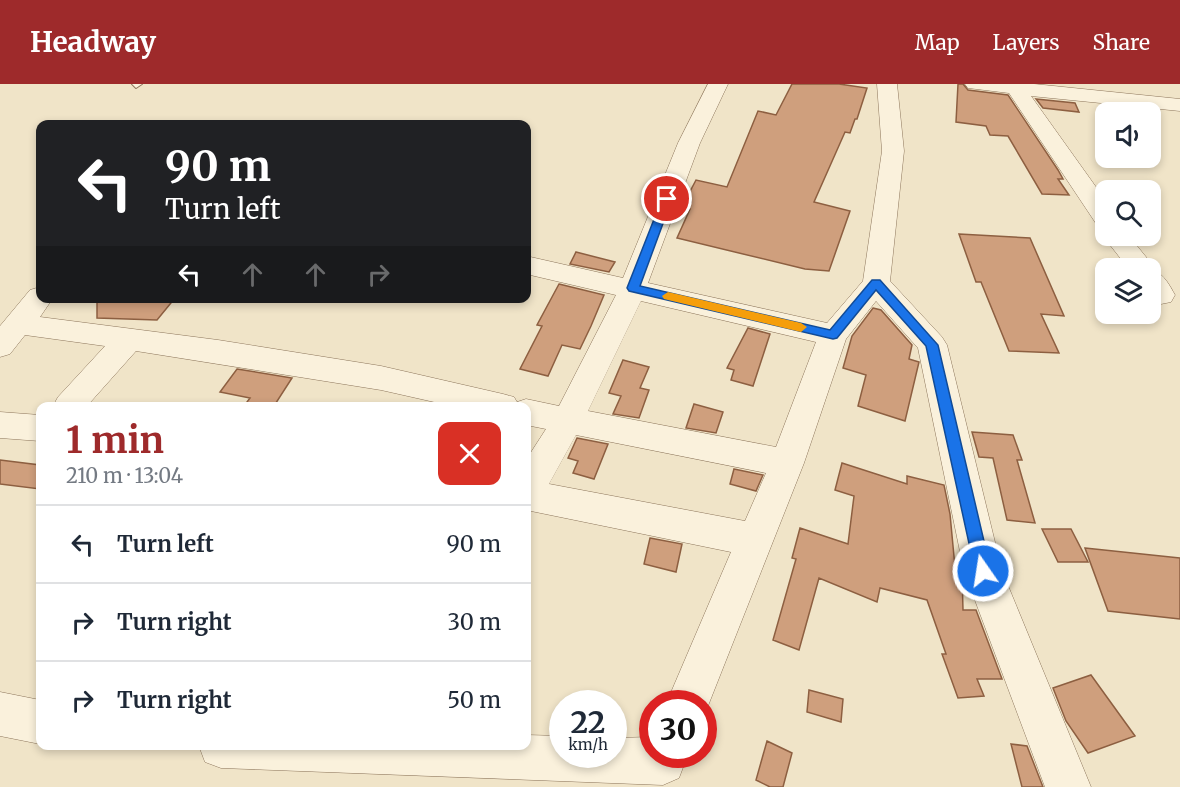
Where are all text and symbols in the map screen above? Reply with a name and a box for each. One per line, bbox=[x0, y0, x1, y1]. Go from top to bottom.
text: Headway bbox=[30, 24, 156, 60]
text: Map bbox=[915, 29, 960, 56]
text: Layers bbox=[993, 29, 1060, 56]
text: Share bbox=[1093, 29, 1150, 56]
map controls bbox=[1095, 102, 1161, 324]
button: sound bbox=[1095, 102, 1161, 168]
text: 90 m bbox=[165, 140, 271, 192]
icon: left bbox=[66, 144, 144, 222]
pin bbox=[641, 173, 692, 224]
button: search bbox=[1095, 180, 1161, 246]
icon: arrive bbox=[650, 182, 683, 215]
text: Turn left bbox=[165, 192, 280, 226]
icon: left bbox=[173, 258, 206, 291]
icon: ahead bbox=[236, 258, 269, 291]
icon: ahead bbox=[299, 258, 332, 291]
icon: right bbox=[362, 258, 395, 291]
button: layers bbox=[1095, 258, 1161, 324]
text: 1 min bbox=[66, 418, 164, 463]
button: close bbox=[438, 422, 501, 485]
text: 210 m · 13:04 bbox=[66, 463, 183, 488]
icon: left bbox=[66, 528, 99, 561]
text: Turn left bbox=[117, 530, 214, 558]
text: 90 m bbox=[446, 530, 501, 558]
position arrow bbox=[951, 539, 1015, 603]
icon: right bbox=[66, 606, 99, 639]
text: Turn right bbox=[117, 608, 231, 636]
text: 30 m bbox=[447, 608, 501, 636]
icon: right bbox=[66, 684, 99, 717]
text: Turn right bbox=[117, 686, 231, 714]
text: 50 m bbox=[447, 686, 501, 714]
speed limit sign: 30 bbox=[639, 690, 717, 768]
text: 22 bbox=[571, 703, 605, 741]
text: km/h bbox=[568, 735, 608, 754]

